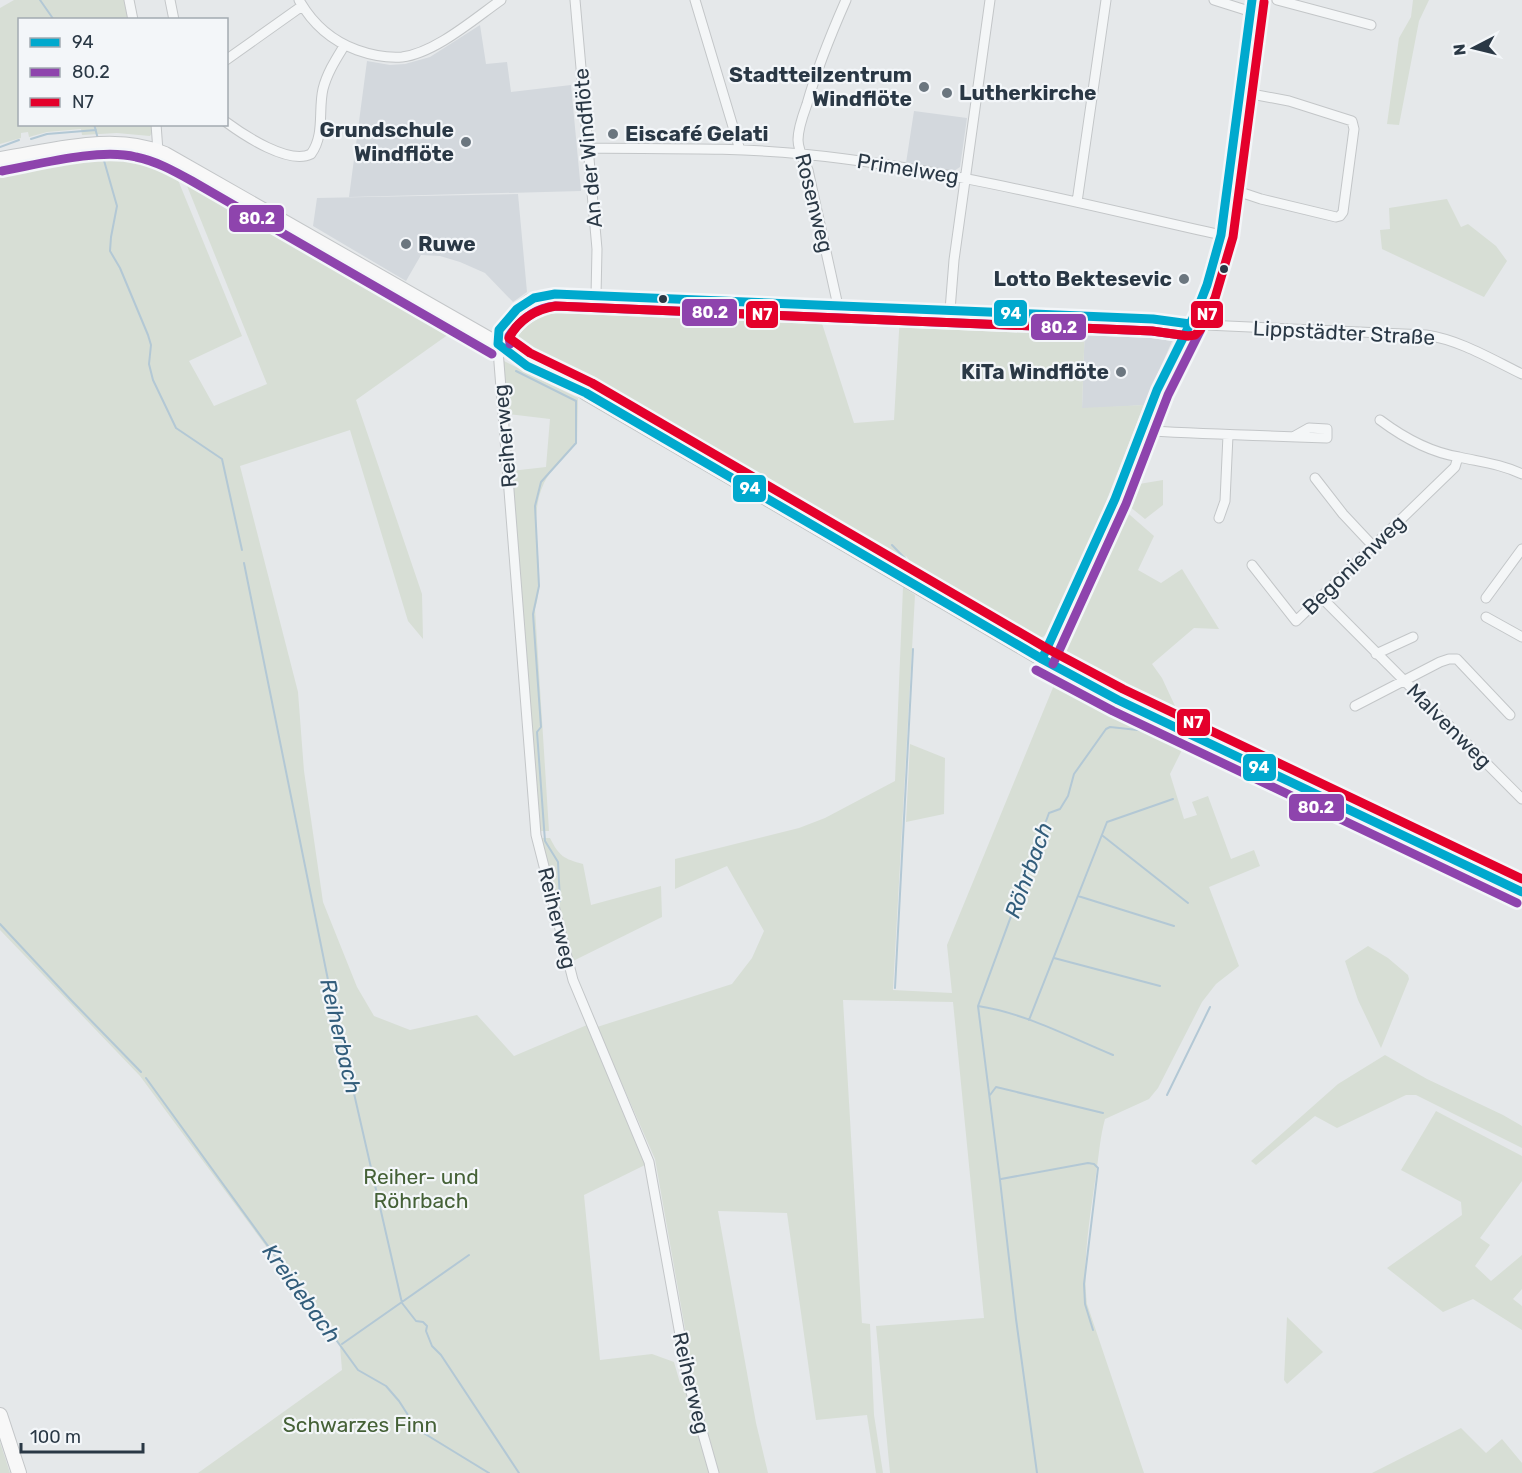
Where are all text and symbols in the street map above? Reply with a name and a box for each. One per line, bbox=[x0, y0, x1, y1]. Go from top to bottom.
legend bbox=[18, 18, 228, 126]
north arrow bbox=[1444, 18, 1504, 78]
text: 94 bbox=[72, 31, 94, 53]
text: N bbox=[1449, 43, 1470, 57]
text: 80.2 bbox=[72, 61, 110, 83]
place label: Stadtteilzentrum Windflöte bbox=[729, 62, 912, 111]
street label: An der Windflöte bbox=[568, 67, 607, 229]
marker: Stadtteilzentrum Windflöte bbox=[917, 80, 931, 94]
place label: Lutherkirche bbox=[959, 80, 1097, 105]
marker: Lutherkirche bbox=[940, 86, 954, 100]
text: N7 bbox=[72, 91, 94, 113]
place label: Grundschule Windflöte bbox=[320, 117, 454, 166]
place label: Eiscafé Gelati bbox=[625, 121, 769, 146]
marker: Eiscafé Gelati bbox=[606, 127, 620, 141]
marker: Grundschule Windflöte bbox=[459, 135, 473, 149]
street label: Primelweg bbox=[855, 148, 961, 189]
street label: Rosenweg bbox=[790, 151, 839, 255]
line badge: 80.2 bbox=[228, 204, 285, 233]
text: 80.2 bbox=[239, 209, 275, 228]
place label: Ruwe bbox=[418, 231, 476, 256]
marker: Ruwe bbox=[399, 237, 413, 251]
unlabelled marker bbox=[1218, 263, 1230, 275]
place label: Lotto Bektesevic bbox=[993, 266, 1172, 291]
marker: Lotto Bektesevic bbox=[1177, 272, 1191, 286]
unlabelled marker bbox=[657, 293, 669, 305]
line badge: 80.2 bbox=[681, 298, 738, 327]
line badge: 94 bbox=[993, 299, 1028, 327]
line badge: N7 bbox=[745, 300, 779, 329]
line badge: N7 bbox=[1190, 300, 1224, 329]
text: 80.2 bbox=[692, 303, 728, 322]
text: 94 bbox=[1000, 304, 1022, 323]
text: N7 bbox=[752, 305, 772, 324]
text: N7 bbox=[1197, 305, 1217, 324]
line badge: 80.2 bbox=[1030, 313, 1087, 341]
street label: Lippstädter Straße bbox=[1252, 315, 1436, 350]
text: 80.2 bbox=[1041, 318, 1077, 337]
place label: KiTa Windflöte bbox=[961, 359, 1109, 384]
marker: KiTa Windflöte bbox=[1114, 365, 1128, 379]
street label: Reiherweg bbox=[488, 383, 521, 489]
line badge: 94 bbox=[732, 474, 767, 503]
text: 94 bbox=[739, 479, 761, 498]
street label: Begonienweg bbox=[1297, 509, 1410, 620]
street label: Malvenweg bbox=[1402, 678, 1497, 773]
line badge: N7 bbox=[1176, 708, 1211, 737]
text: N7 bbox=[1183, 713, 1203, 732]
line badge: 94 bbox=[1242, 753, 1277, 782]
text: 94 bbox=[1248, 758, 1270, 777]
line badge: 80.2 bbox=[1288, 793, 1345, 822]
text: 80.2 bbox=[1298, 798, 1334, 817]
water label: Röhrbach bbox=[999, 818, 1058, 922]
street label: Reiherweg bbox=[533, 864, 582, 971]
water label: Reiherbach bbox=[314, 976, 367, 1096]
park label: Reiher- und Röhrbach bbox=[363, 1164, 479, 1213]
water label: Kreidebach bbox=[257, 1239, 347, 1348]
street label: Reiherweg bbox=[668, 1329, 715, 1436]
park label: Schwarzes Finn bbox=[283, 1412, 437, 1437]
scale bar bbox=[21, 1416, 142, 1454]
text: 100 m bbox=[30, 1426, 81, 1448]

